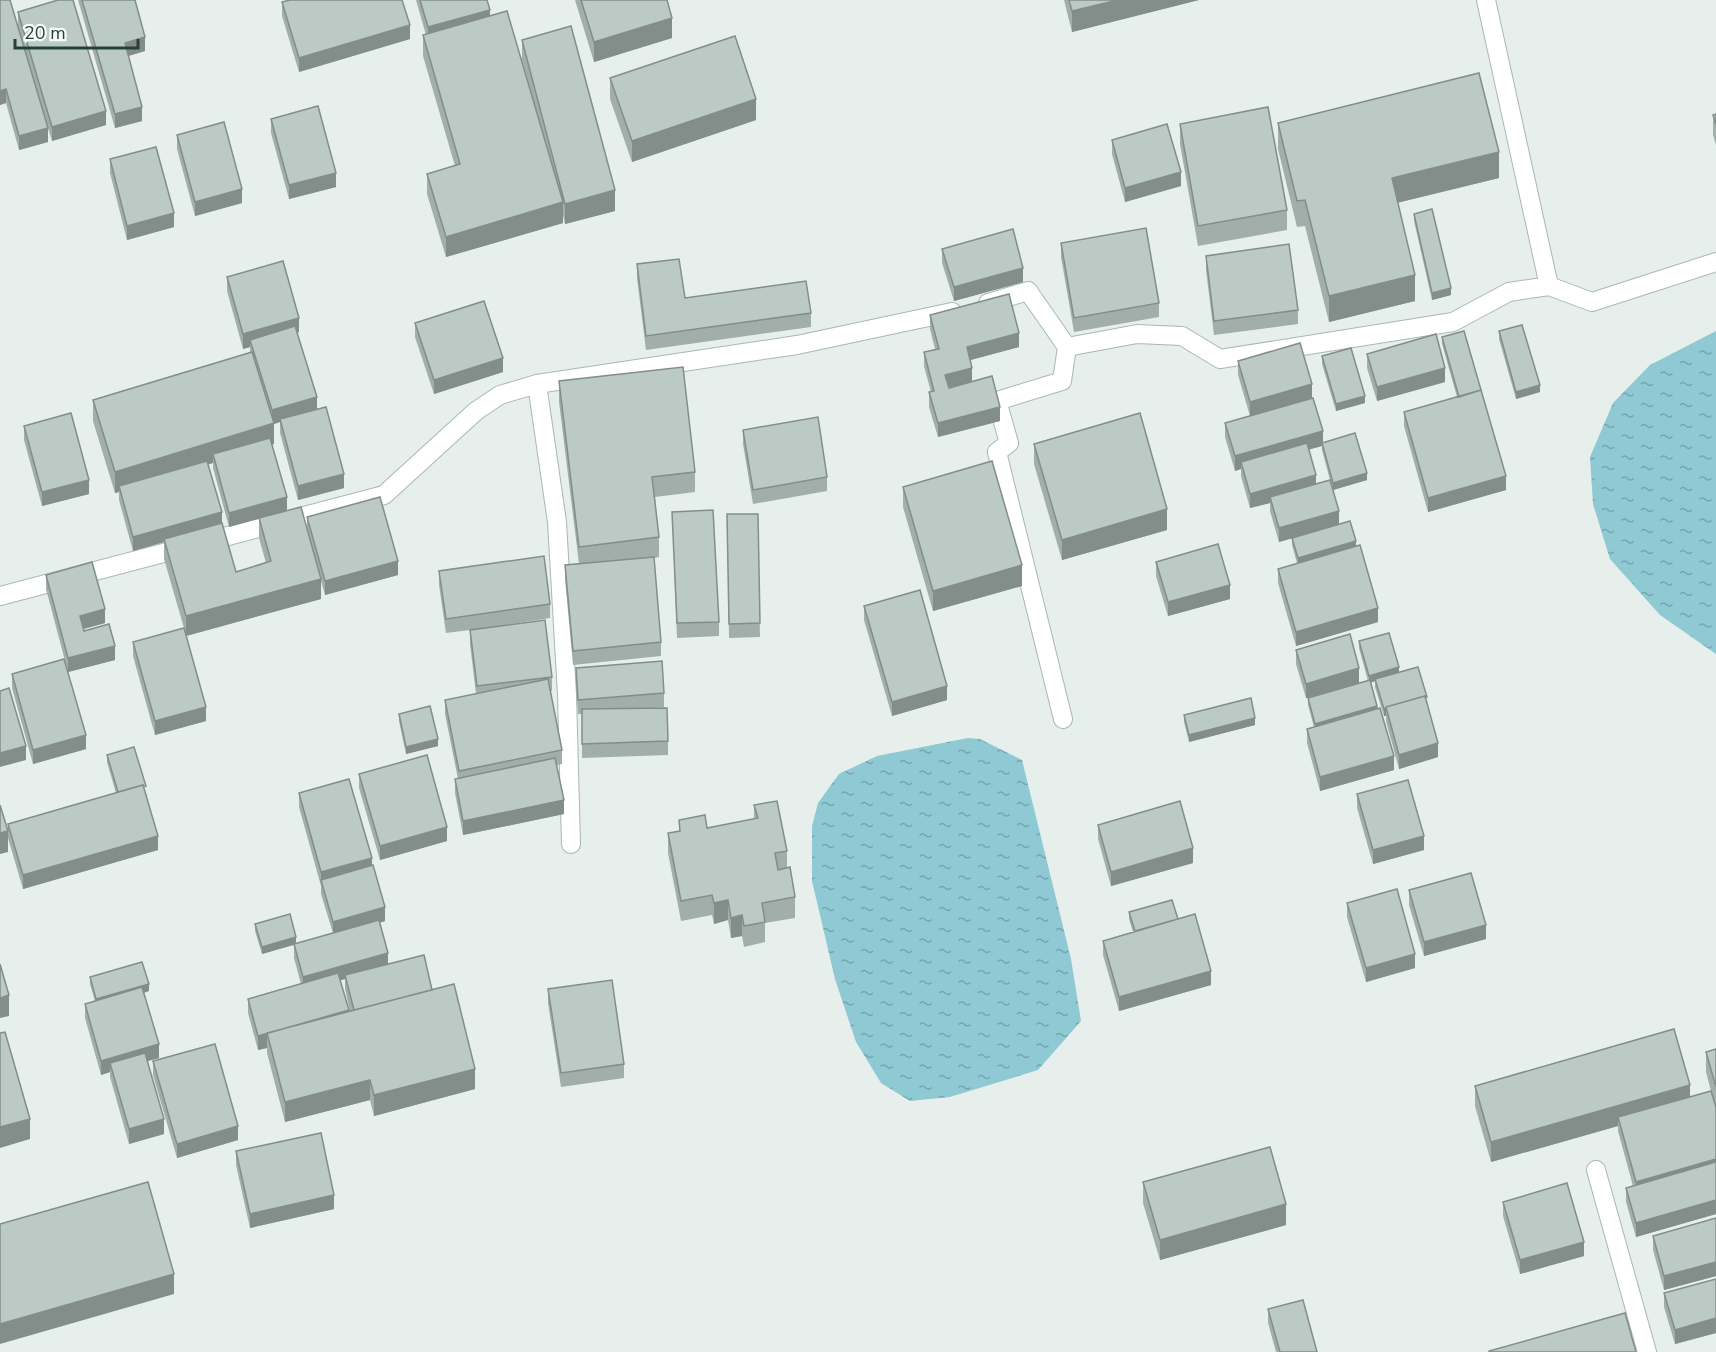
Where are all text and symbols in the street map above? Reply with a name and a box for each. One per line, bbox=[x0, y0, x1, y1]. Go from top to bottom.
scale bar bbox=[15, 12, 138, 50]
text: 20 m bbox=[24, 21, 66, 45]

